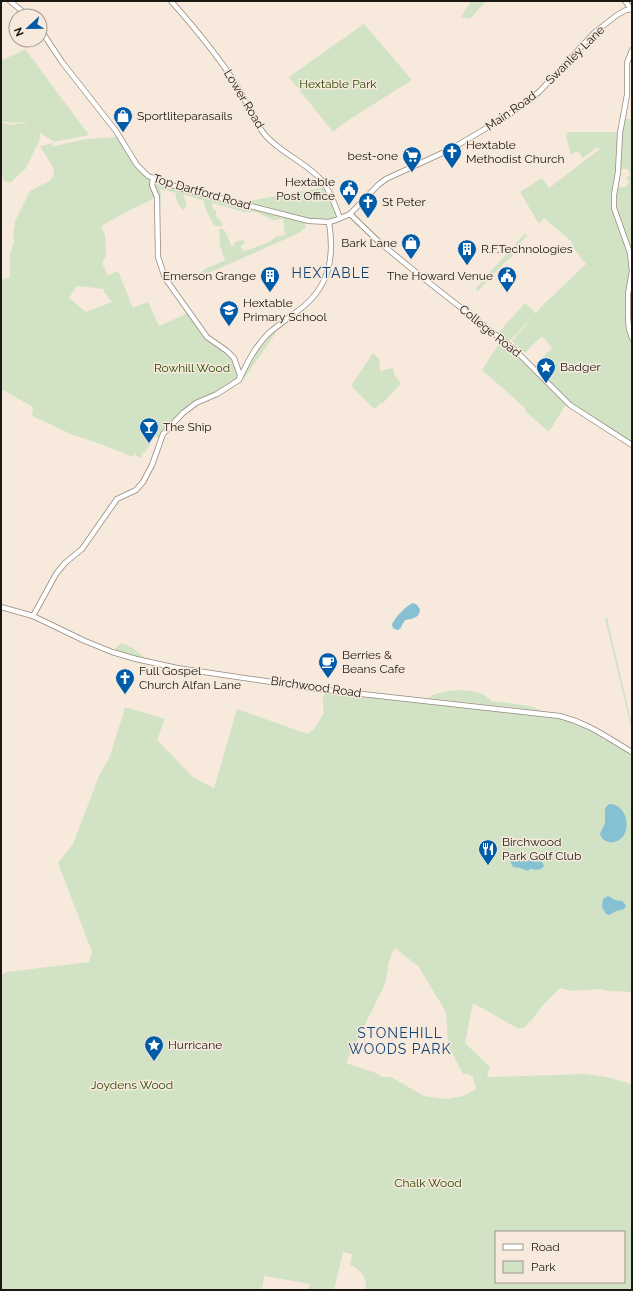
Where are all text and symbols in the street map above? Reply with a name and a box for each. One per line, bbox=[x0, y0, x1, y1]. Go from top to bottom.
north arrow bbox=[8, 8, 48, 48]
street label: Swanley Lane bbox=[543, 23, 607, 87]
text: N bbox=[12, 25, 27, 38]
street label: Lower Road bbox=[221, 67, 267, 131]
park label: Hextable Park bbox=[299, 77, 377, 91]
street label: Main Road bbox=[483, 88, 539, 134]
shop icon: Sportliteparasails bbox=[112, 105, 134, 133]
place label: Sportliteparasails bbox=[137, 109, 233, 123]
place label: Hextable Methodist Church bbox=[466, 138, 564, 166]
church icon: Hextable Methodist Church bbox=[441, 141, 463, 169]
supermarket icon: best-one bbox=[401, 145, 423, 173]
place label: best-one bbox=[348, 149, 398, 163]
street label: Top Dartford Road bbox=[151, 171, 253, 213]
place label: Hextable Post Office bbox=[276, 175, 335, 203]
public building icon: Hextable Post Office bbox=[338, 178, 360, 206]
church icon: St Peter bbox=[357, 191, 379, 219]
place label: St Peter bbox=[382, 195, 427, 209]
shop icon: Bark Lane bbox=[400, 232, 422, 260]
place label: Bark Lane bbox=[341, 236, 397, 250]
building icon: R.F.Technologies bbox=[456, 238, 478, 266]
place label: R.F.Technologies bbox=[481, 242, 573, 256]
building icon: Emerson Grange bbox=[259, 265, 281, 293]
district label: HEXTABLE bbox=[292, 265, 370, 281]
public building icon: The Howard Venue bbox=[496, 265, 518, 293]
place label: Emerson Grange bbox=[163, 269, 256, 283]
place label: The Howard Venue bbox=[387, 269, 493, 283]
place label: Hextable Primary School bbox=[243, 296, 327, 324]
school or university icon: Hextable Primary School bbox=[218, 299, 240, 327]
street label: College Road bbox=[456, 302, 524, 360]
place icon: Badger bbox=[535, 356, 557, 384]
place label: Badger bbox=[560, 360, 601, 374]
park label: Rowhill Wood bbox=[154, 361, 230, 375]
bar icon: The Ship bbox=[138, 416, 160, 444]
place label: The Ship bbox=[163, 420, 212, 434]
place label: Berries & Beans Cafe bbox=[342, 648, 405, 676]
cafe icon: Berries & Beans Cafe bbox=[317, 651, 339, 679]
place label: Full Gospel Church Alfan Lane bbox=[139, 664, 241, 692]
church icon: Full Gospel Church Alfan Lane bbox=[114, 667, 136, 695]
street label: Birchwood Road bbox=[270, 674, 362, 700]
place label: Birchwood Park Golf Club bbox=[502, 835, 581, 863]
restaurant icon: Birchwood Park Golf Club bbox=[477, 838, 499, 866]
district label: STONEHILL WOODS PARK bbox=[348, 1025, 452, 1057]
place icon: Hurricane bbox=[143, 1034, 165, 1062]
place label: Hurricane bbox=[168, 1038, 222, 1052]
park label: Joydens Wood bbox=[91, 1078, 173, 1092]
park label: Chalk Wood bbox=[394, 1176, 462, 1190]
legend bbox=[495, 1231, 625, 1283]
text: Road bbox=[531, 1240, 560, 1254]
text: Park bbox=[531, 1260, 556, 1274]

